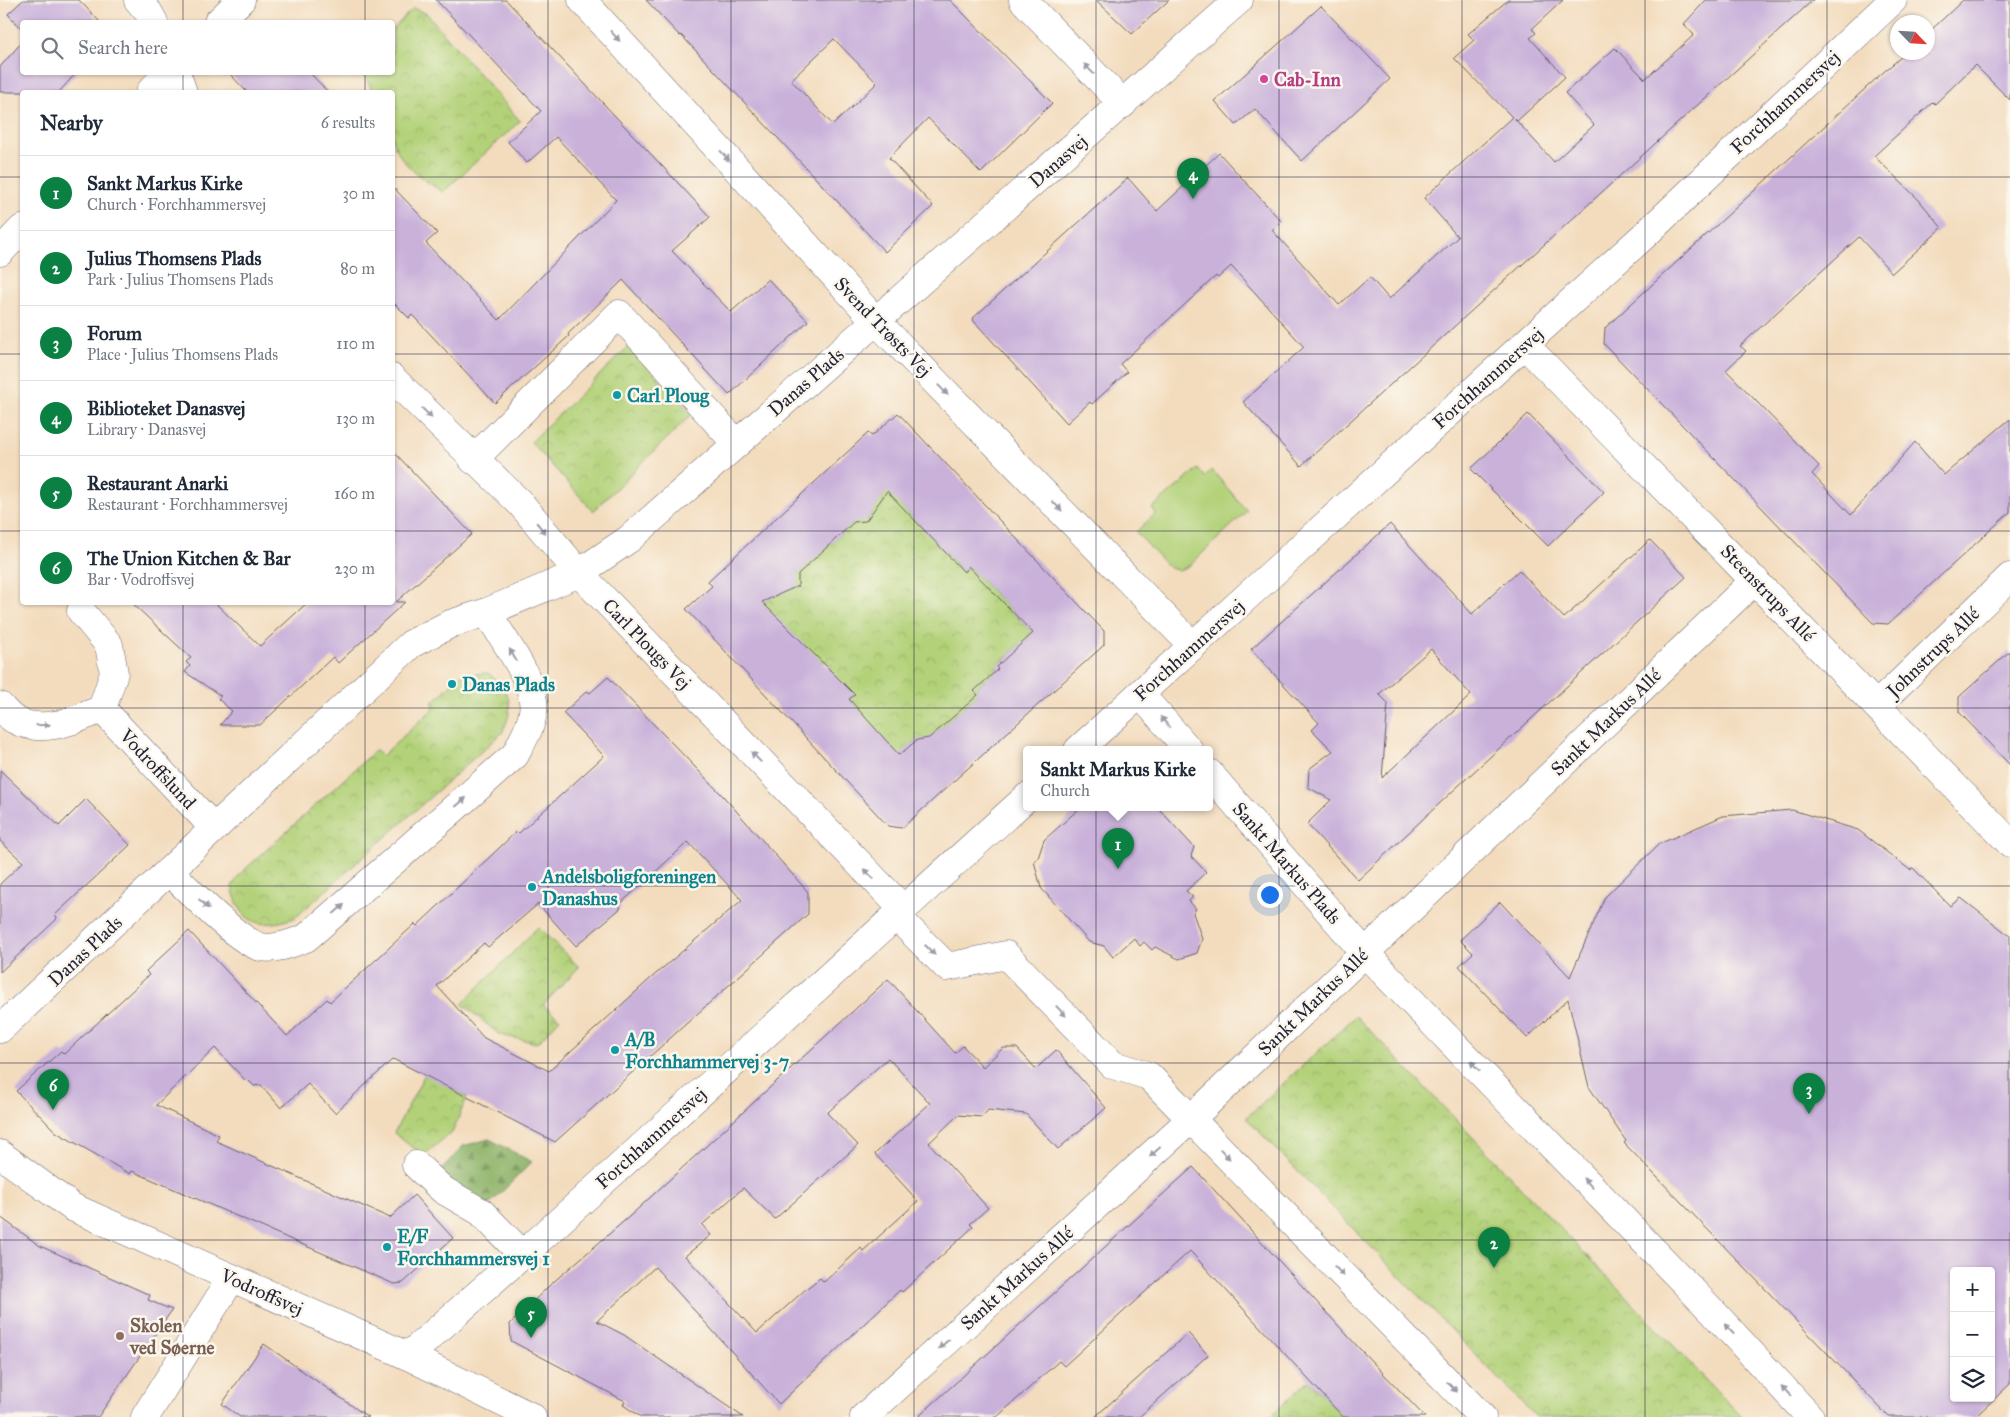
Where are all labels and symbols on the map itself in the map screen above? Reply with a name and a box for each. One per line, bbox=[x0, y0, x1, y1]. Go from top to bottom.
north arrow bbox=[1890, 15, 1935, 60]
one-way arrow bbox=[609, 30, 621, 42]
street label: Forchhammersvej bbox=[1726, 45, 1844, 159]
one-way arrow bbox=[1083, 63, 1095, 75]
place label: Cab-Inn bbox=[1274, 68, 1341, 91]
marker: Cab-Inn bbox=[1258, 73, 1270, 85]
street label: Danasvej bbox=[1024, 129, 1092, 193]
one-way arrow bbox=[719, 149, 731, 161]
pin: 4 bbox=[1177, 158, 1209, 199]
street label: Svend Trøsts Vej bbox=[830, 272, 936, 382]
street label: Forchhammersvej bbox=[1428, 322, 1548, 434]
street label: Danas Plads bbox=[763, 343, 849, 421]
place label: Carl Ploug bbox=[627, 384, 710, 408]
one-way arrow bbox=[937, 384, 949, 396]
marker: Carl Ploug bbox=[611, 389, 623, 401]
one-way arrow bbox=[421, 406, 433, 418]
one-way arrow bbox=[1051, 500, 1063, 512]
one-way arrow bbox=[535, 522, 546, 534]
street label: Steenstrups Allé bbox=[1716, 540, 1820, 646]
street label: Carl Plougs Vej bbox=[597, 594, 696, 695]
street label: Forchhammersvej bbox=[1129, 594, 1249, 706]
street label: Johnstrups Allé bbox=[1880, 602, 1985, 704]
one-way arrow bbox=[508, 649, 517, 662]
street label: Sankt Markus Allé bbox=[1546, 664, 1666, 780]
place label: Danas Plads bbox=[462, 673, 555, 696]
marker: Danas Plads bbox=[446, 678, 458, 690]
one-way arrow bbox=[1159, 717, 1171, 729]
one-way arrow bbox=[35, 721, 51, 729]
street label: Vodroffslund bbox=[114, 723, 201, 814]
one-way arrow bbox=[751, 752, 763, 764]
one-way arrow bbox=[454, 796, 467, 807]
street label: Sankt Markus Plads bbox=[1228, 797, 1346, 929]
pin: 1 bbox=[1102, 828, 1134, 869]
place label: Andelsboligforeningen Danashus bbox=[540, 865, 717, 910]
one-way arrow bbox=[863, 868, 875, 880]
marker: Andelsboligforeningen Danashus bbox=[526, 881, 538, 893]
your location bbox=[1257, 882, 1283, 908]
one-way arrow bbox=[198, 898, 210, 910]
one-way arrow bbox=[332, 903, 344, 915]
street label: Danas Plads bbox=[43, 911, 127, 991]
one-way arrow bbox=[924, 944, 936, 956]
street label: Sankt Markus Allé bbox=[1253, 944, 1373, 1060]
one-way arrow bbox=[1055, 1005, 1067, 1017]
place label: A/B Forchhammervej 3-7 bbox=[623, 1028, 789, 1074]
marker: A/B Forchhammervej 3-7 bbox=[609, 1044, 621, 1056]
one-way arrow bbox=[1469, 1060, 1481, 1072]
pin: 6 bbox=[37, 1069, 69, 1110]
pin: 3 bbox=[1793, 1073, 1825, 1114]
street label: Forchhammersvej bbox=[591, 1082, 711, 1194]
one-way arrow bbox=[1150, 1146, 1162, 1158]
one-way arrow bbox=[1219, 1148, 1231, 1160]
one-way arrow bbox=[1582, 1177, 1594, 1189]
street label: Sankt Markus Allé bbox=[956, 1221, 1078, 1335]
place label: E/F Forchhammersvej 1 bbox=[397, 1225, 550, 1271]
pin: 2 bbox=[1478, 1227, 1510, 1268]
marker: E/F Forchhammersvej 1 bbox=[381, 1241, 393, 1253]
street label: Vodroffsvej bbox=[216, 1263, 307, 1320]
one-way arrow bbox=[1332, 1265, 1344, 1277]
pin: 5 bbox=[515, 1297, 547, 1338]
place label: Skolen ved Søerne bbox=[129, 1314, 214, 1359]
one-way arrow bbox=[1723, 1324, 1735, 1336]
marker: Skolen ved Søerne bbox=[114, 1330, 126, 1342]
one-way arrow bbox=[939, 1338, 951, 1350]
one-way arrow bbox=[1446, 1381, 1458, 1393]
one-way arrow bbox=[1780, 1385, 1792, 1397]

